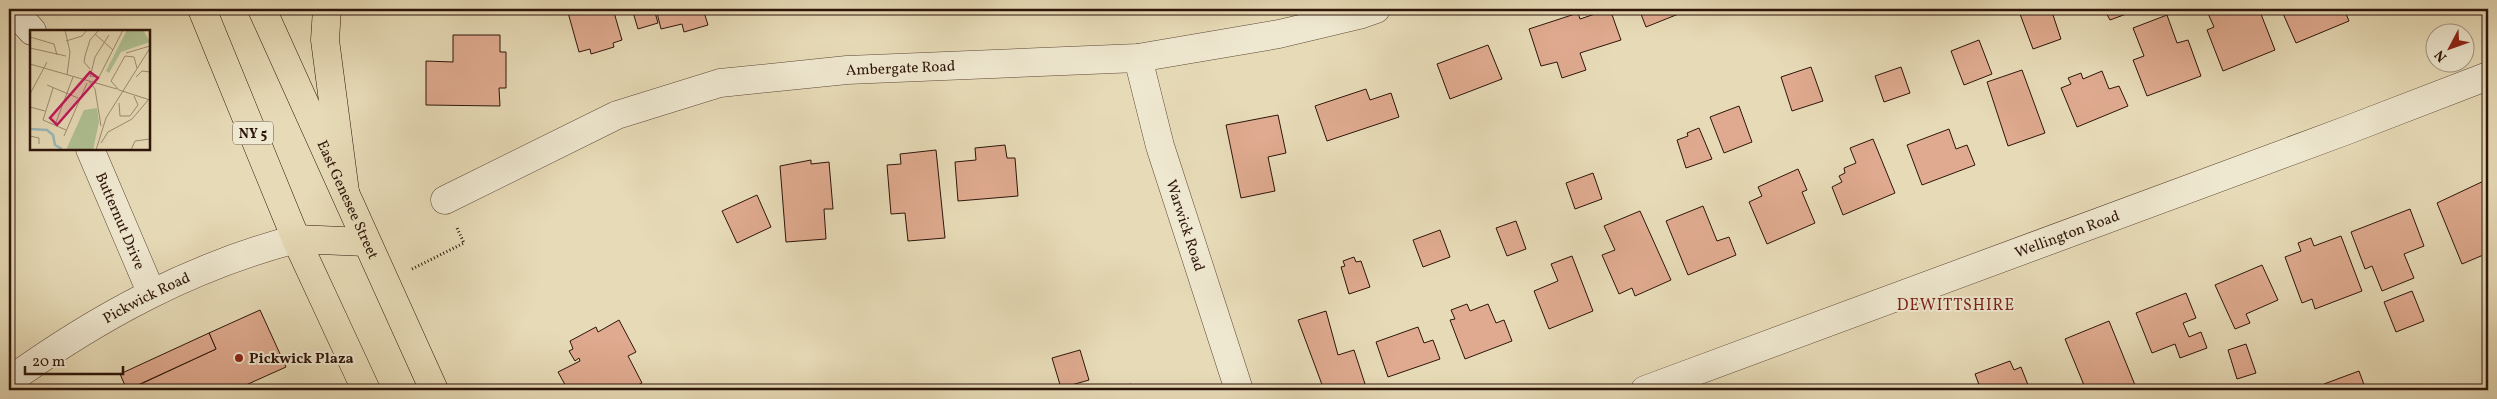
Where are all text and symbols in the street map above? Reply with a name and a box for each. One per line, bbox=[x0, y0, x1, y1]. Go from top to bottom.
north arrow bbox=[2424, 22, 2474, 72]
inset map bbox=[30, 30, 150, 150]
text: N bbox=[2431, 45, 2452, 66]
street label: Ambergate Road bbox=[845, 57, 956, 82]
road number: NY 5 bbox=[233, 122, 273, 144]
street label: East Genesee Street bbox=[311, 137, 383, 263]
street label: Butternut Drive bbox=[89, 169, 149, 273]
street label: Warwick Road bbox=[1160, 177, 1209, 274]
street label: Wellington Road bbox=[2012, 206, 2123, 264]
street label: Pickwick Road bbox=[100, 268, 194, 330]
district label: DEWITTSHIRE bbox=[1897, 295, 2015, 317]
scale bar bbox=[25, 344, 122, 376]
place label: Pickwick Plaza bbox=[249, 349, 354, 370]
text: 20 m bbox=[32, 352, 65, 373]
marker: Pickwick Plaza bbox=[233, 352, 245, 364]

